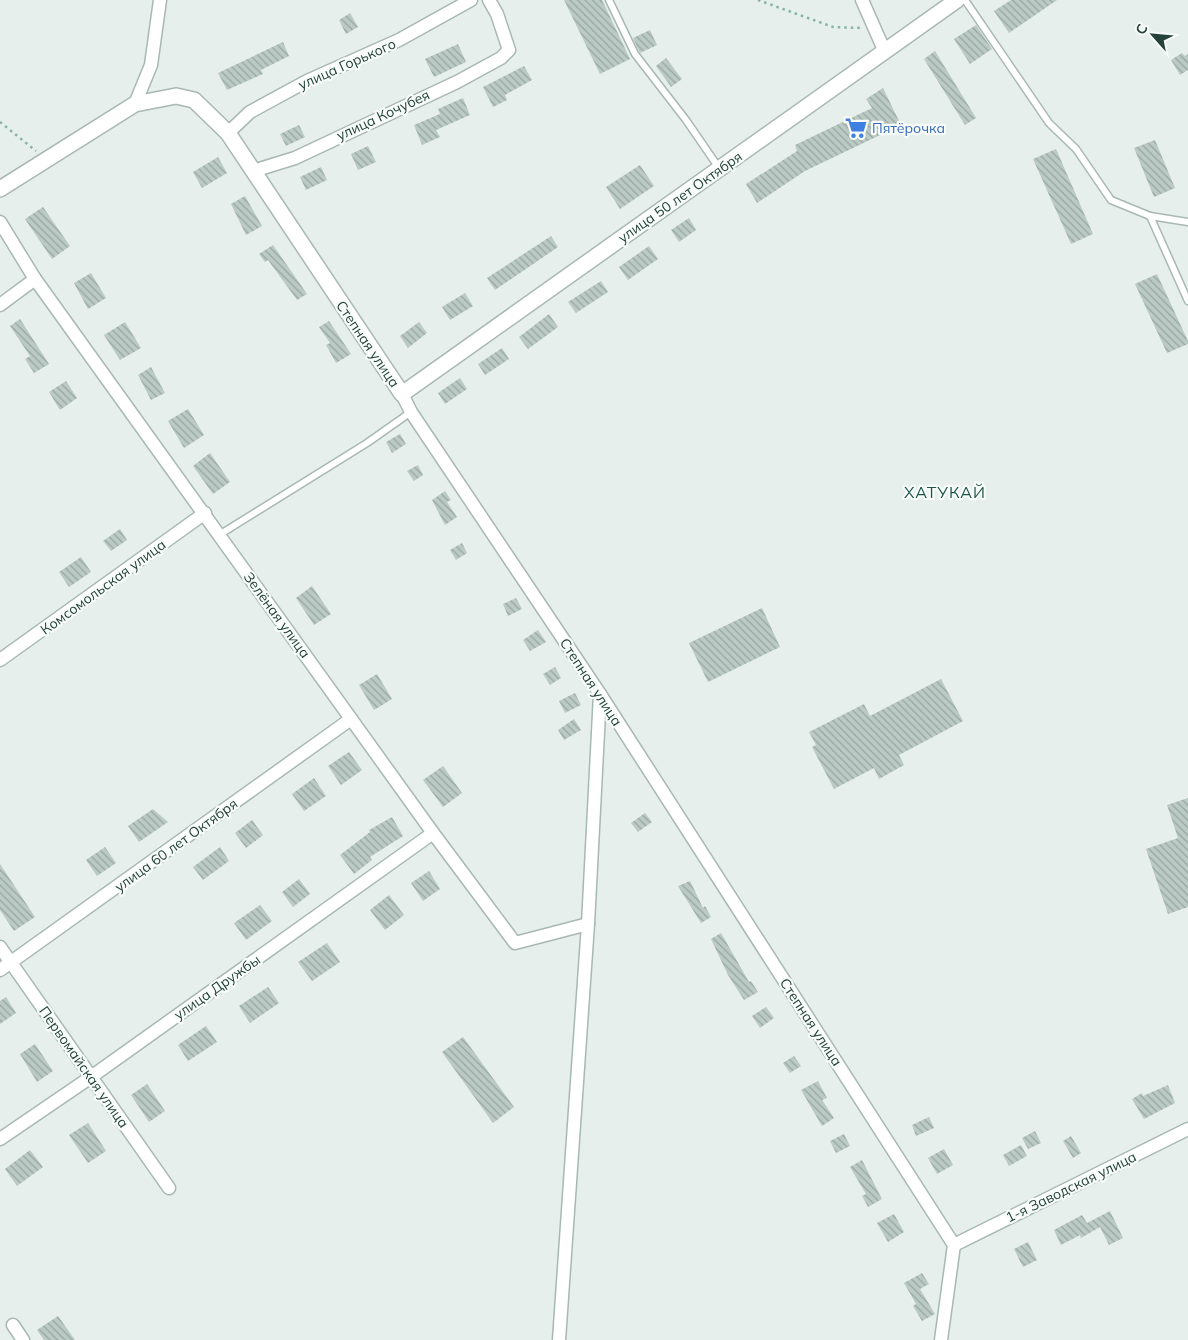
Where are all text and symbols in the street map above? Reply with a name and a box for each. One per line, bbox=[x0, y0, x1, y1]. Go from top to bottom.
north arrow bbox=[1128, 10, 1178, 60]
text: С bbox=[1131, 21, 1152, 37]
street label: улица Горького bbox=[295, 34, 399, 94]
street label: улица Кочубея bbox=[334, 86, 432, 144]
supermarket icon: Пятёрочка bbox=[843, 115, 869, 141]
place label: Пятёрочка bbox=[872, 119, 945, 137]
street label: улица 50 лет Октября bbox=[614, 147, 746, 247]
street label: Степная улица bbox=[332, 297, 404, 391]
district label: ХАТУКАЙ bbox=[904, 482, 986, 502]
street label: Комсомольская улица bbox=[37, 535, 169, 639]
street label: Зелёная улица bbox=[240, 568, 314, 662]
street label: Степная улица bbox=[556, 635, 626, 729]
street label: улица 60 лет Октября bbox=[111, 794, 241, 896]
street label: улица Дружбы bbox=[170, 950, 264, 1024]
street label: Степная улица bbox=[776, 975, 846, 1069]
street label: Первомайская улица bbox=[35, 1003, 133, 1131]
street label: 1-я Заводская улица bbox=[1003, 1148, 1139, 1226]

